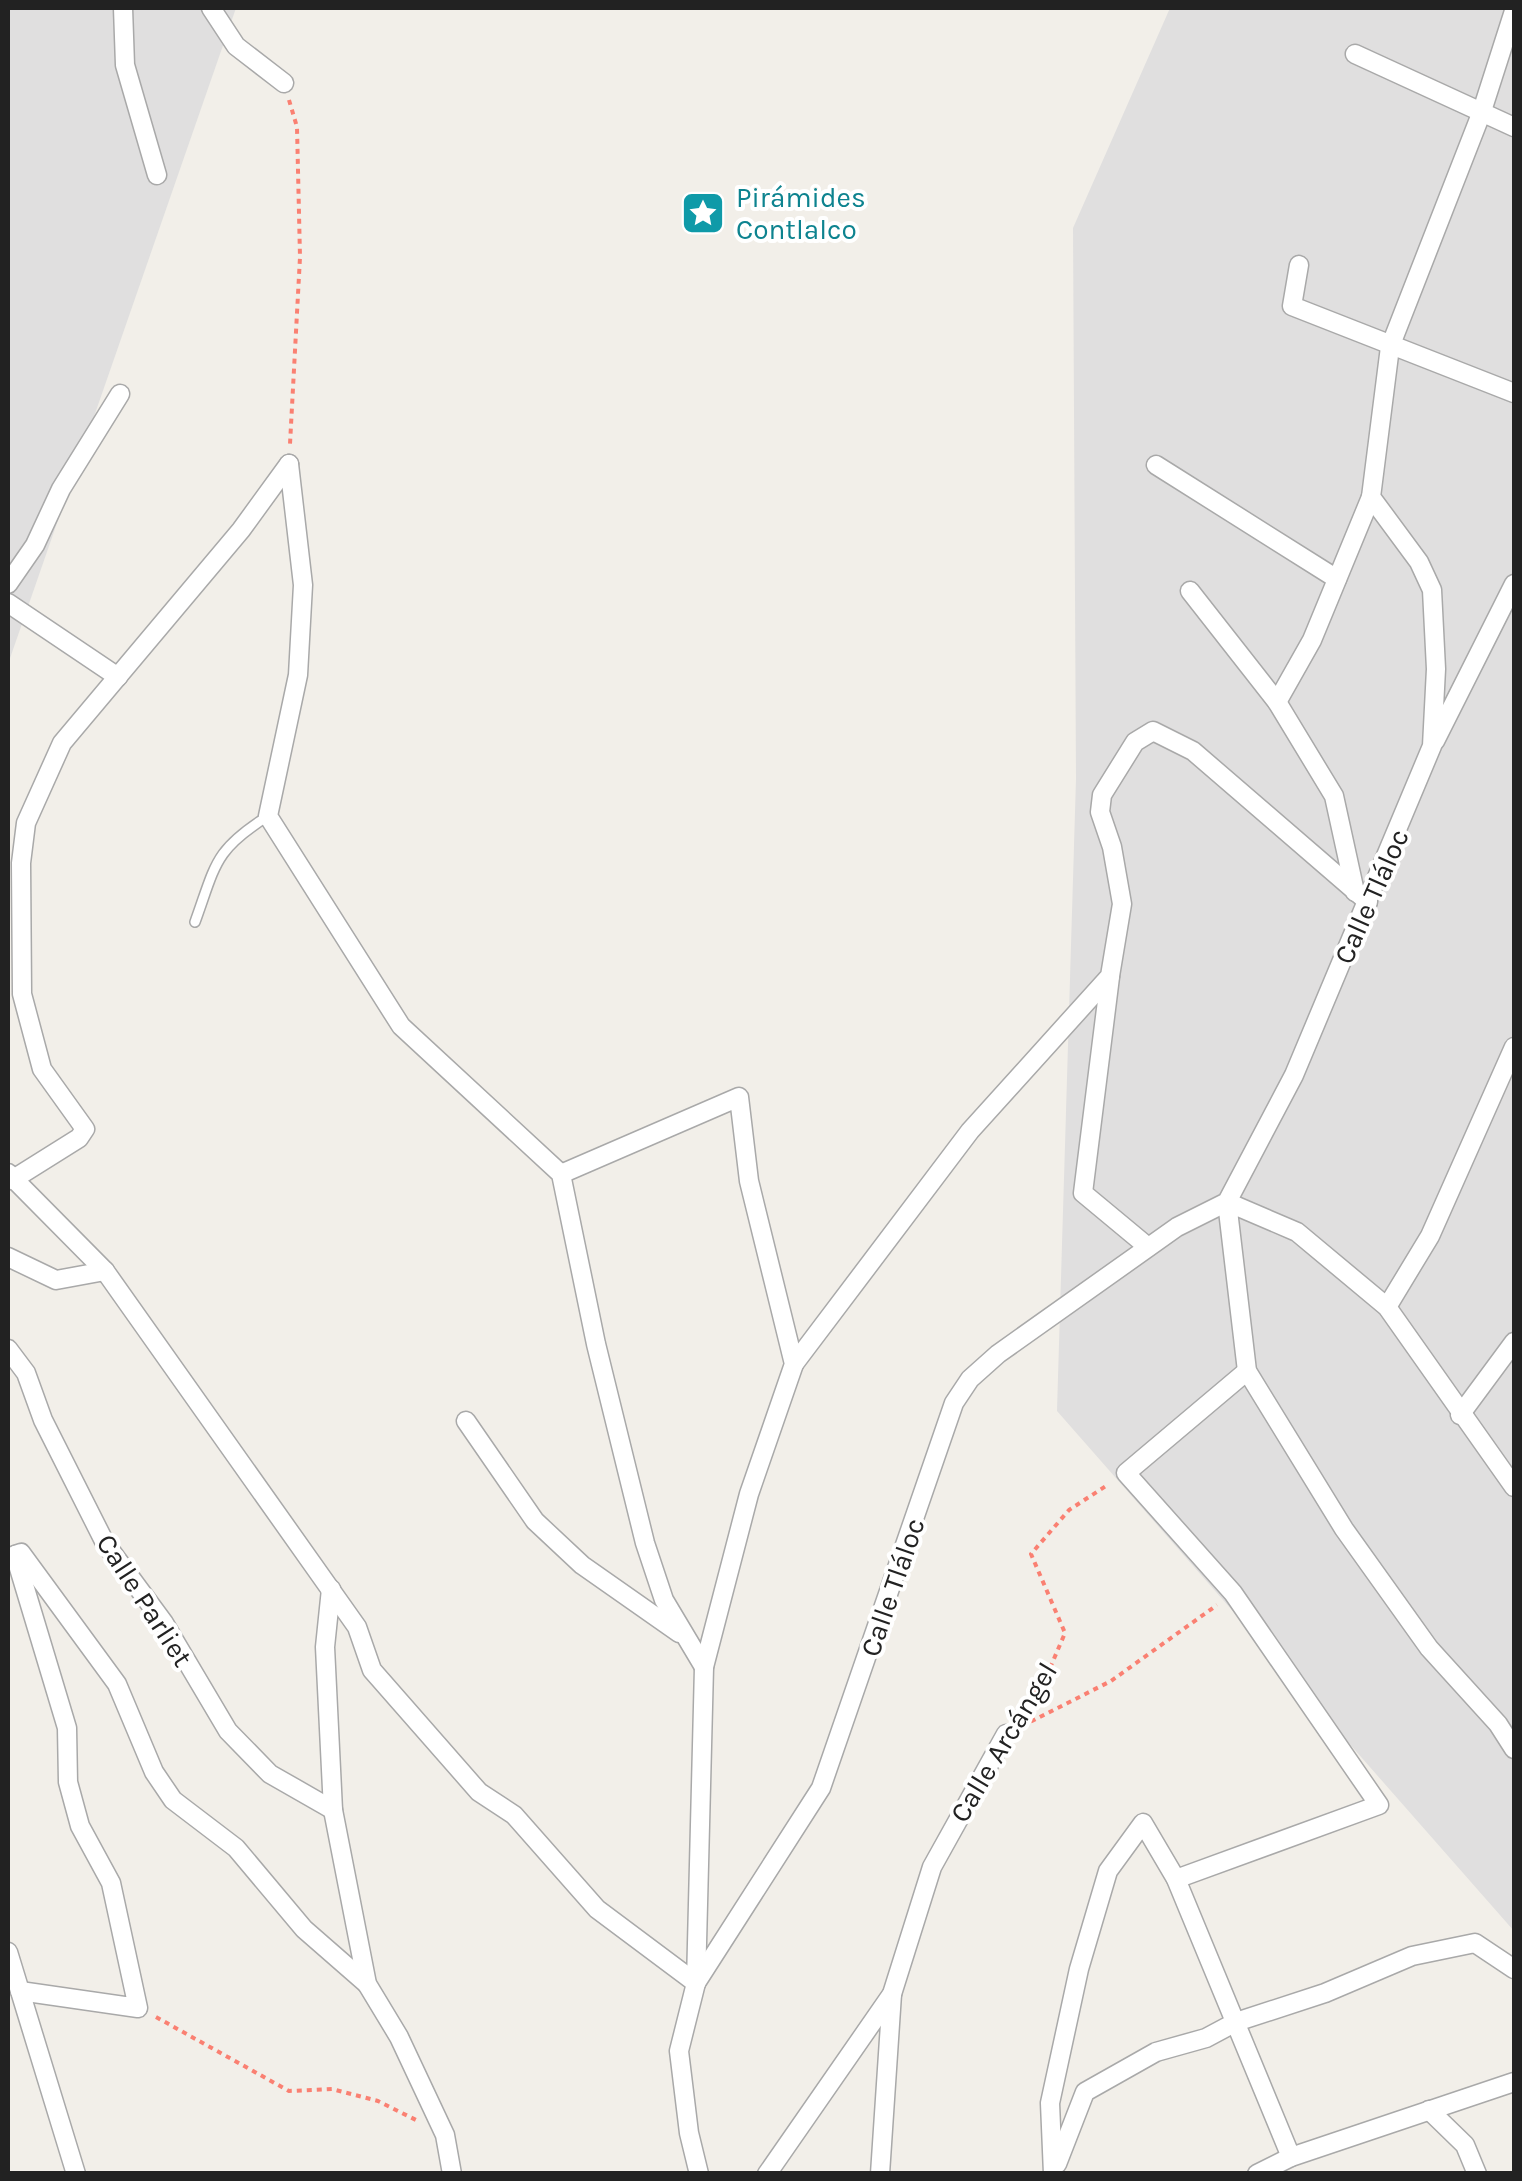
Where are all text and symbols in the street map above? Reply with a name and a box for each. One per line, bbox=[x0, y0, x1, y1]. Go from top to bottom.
place label: Pirámides Contlalco bbox=[736, 181, 866, 246]
place icon: Pirámides Contlalco bbox=[680, 190, 726, 236]
street label: Calle Tláloc bbox=[1327, 824, 1416, 969]
street label: Calle Tláloc bbox=[853, 1514, 932, 1661]
street label: Calle Parliet bbox=[90, 1528, 200, 1673]
street label: Calle Arcángel bbox=[943, 1656, 1064, 1828]

